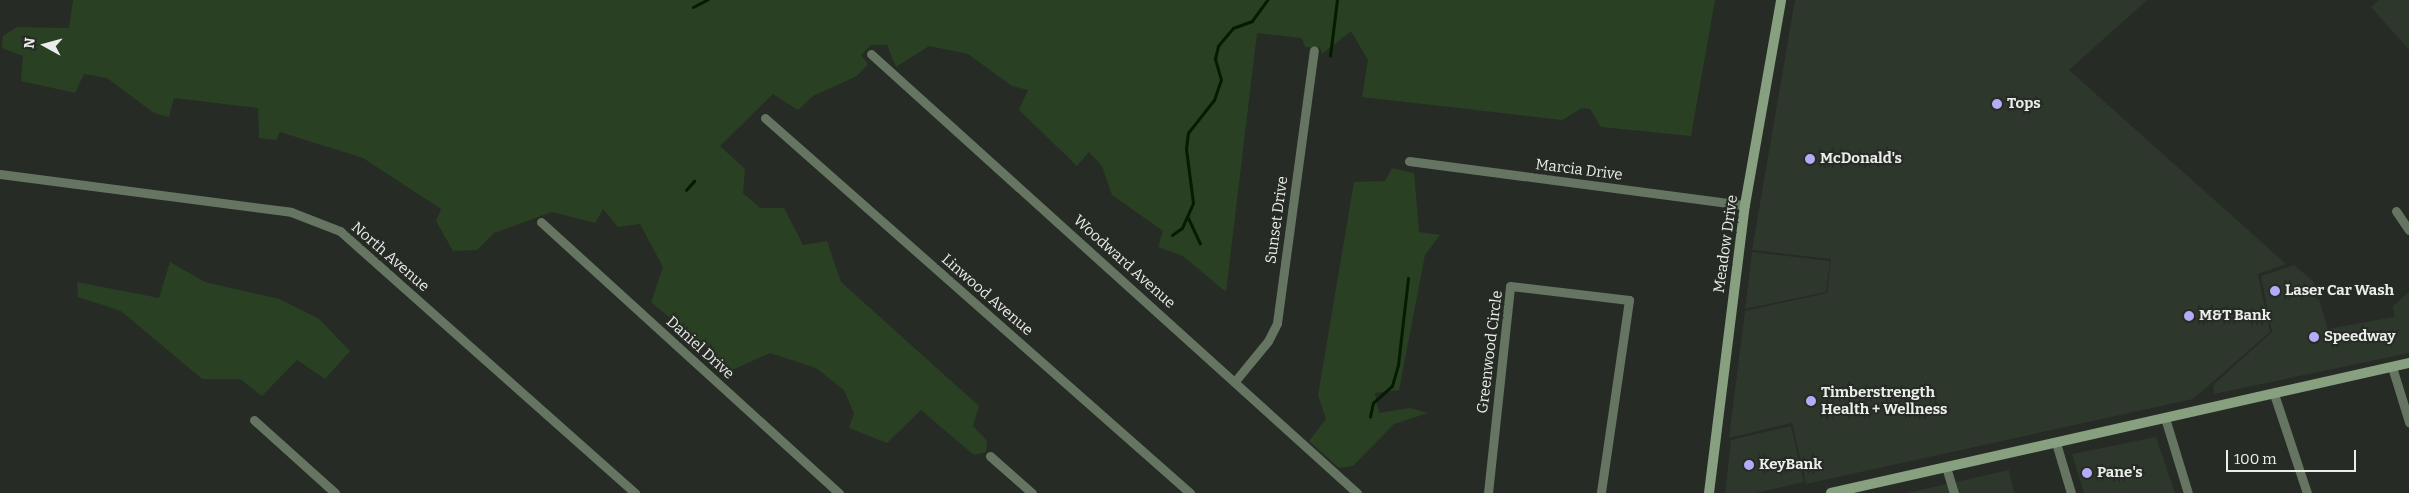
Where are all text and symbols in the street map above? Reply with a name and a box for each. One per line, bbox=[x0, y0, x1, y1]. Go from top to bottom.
north arrow bbox=[20, 20, 70, 70]
text: N bbox=[21, 37, 39, 50]
place label: Tops bbox=[2007, 95, 2041, 113]
marker: Tops bbox=[1991, 98, 2003, 110]
place label: McDonald's bbox=[1820, 150, 1902, 168]
marker: McDonald's bbox=[1804, 153, 1816, 165]
street label: Marcia Drive bbox=[1534, 156, 1624, 184]
street label: Sunset Drive bbox=[1262, 175, 1292, 265]
street label: Meadow Drive bbox=[1710, 194, 1742, 294]
street label: Woodward Avenue bbox=[1069, 212, 1179, 312]
street label: North Avenue bbox=[347, 218, 433, 296]
street label: Linwood Avenue bbox=[938, 250, 1036, 340]
place label: Laser Car Wash bbox=[2285, 282, 2394, 300]
marker: Laser Car Wash bbox=[2269, 285, 2281, 297]
street label: Greenwood Circle bbox=[1474, 290, 1506, 414]
place label: M&T Bank bbox=[2199, 307, 2271, 325]
marker: M&T Bank bbox=[2183, 310, 2195, 322]
street label: Daniel Drive bbox=[662, 313, 738, 383]
place label: Speedway bbox=[2324, 328, 2396, 346]
marker: Speedway bbox=[2308, 331, 2320, 343]
place label: Timberstrength Health + Wellness bbox=[1821, 383, 1947, 418]
marker: Timberstrength Health + Wellness bbox=[1805, 395, 1817, 407]
scale bar bbox=[2229, 440, 2359, 472]
text: 100 m bbox=[2234, 450, 2277, 468]
place label: KeyBank bbox=[1759, 456, 1822, 474]
marker: KeyBank bbox=[1743, 459, 1755, 471]
place label: Pane's bbox=[2097, 464, 2143, 482]
marker: Pane's bbox=[2081, 467, 2093, 479]

